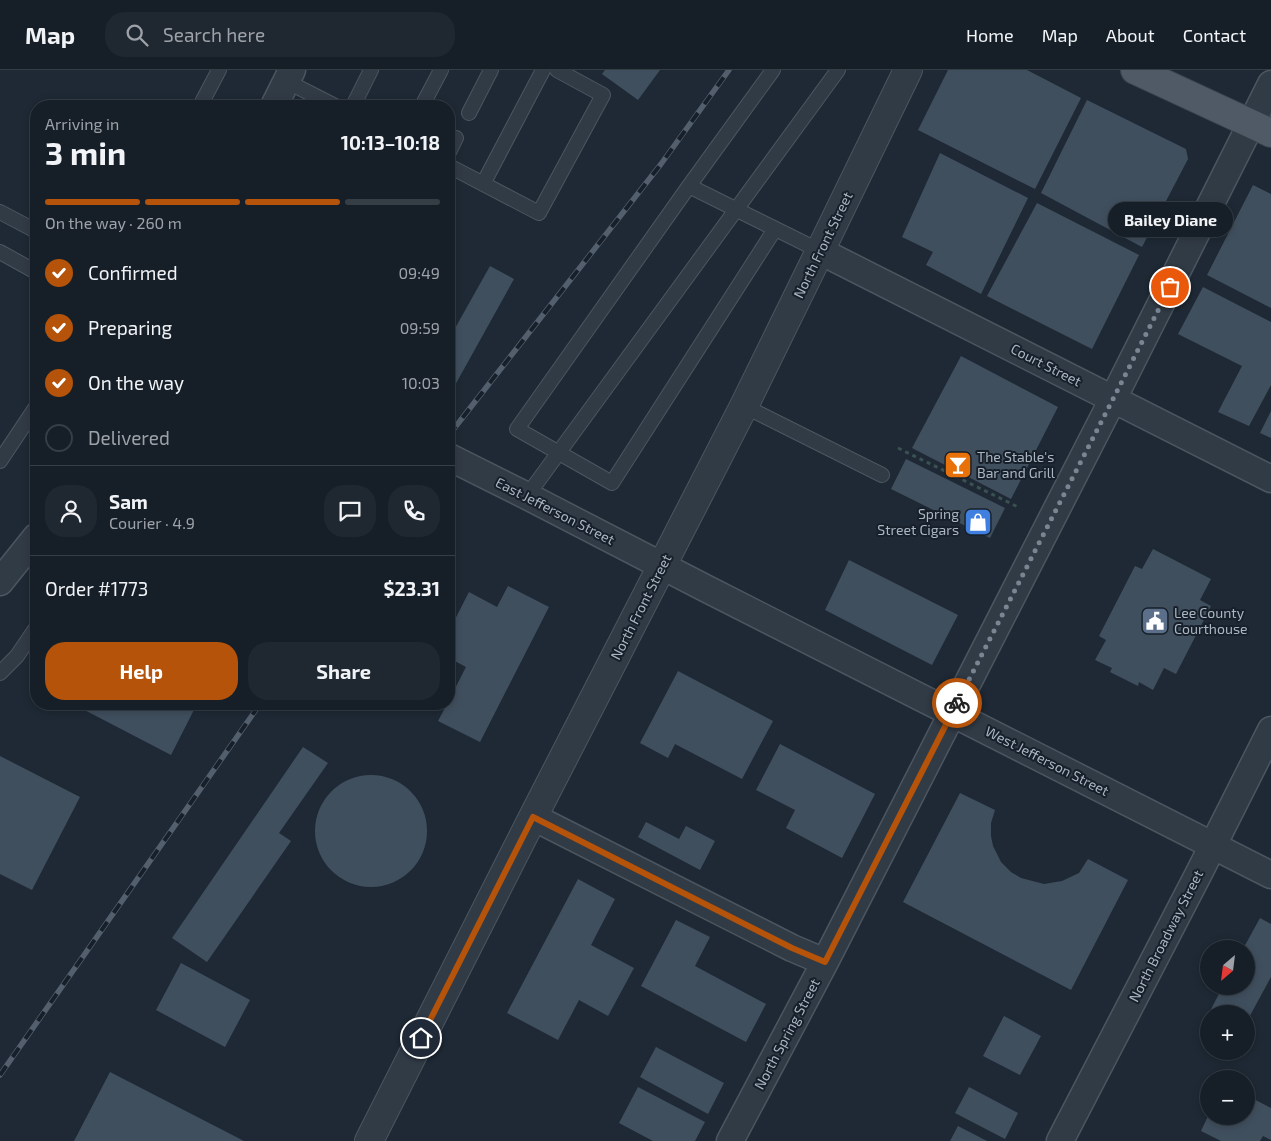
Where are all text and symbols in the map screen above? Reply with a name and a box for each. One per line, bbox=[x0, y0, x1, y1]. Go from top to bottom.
search box bbox=[105, 12, 455, 57]
text: Map bbox=[25, 20, 75, 49]
icon: search bbox=[123, 21, 151, 49]
text: Search here bbox=[163, 23, 265, 46]
text: Home bbox=[966, 24, 1014, 46]
text: Map bbox=[1042, 24, 1078, 46]
text: About bbox=[1106, 24, 1155, 46]
text: Contact bbox=[1183, 24, 1246, 46]
text: Arriving in bbox=[45, 114, 119, 133]
text: 10:13–10:18 bbox=[341, 131, 440, 154]
text: 3 min bbox=[45, 133, 126, 171]
street label: North Front Street bbox=[789, 189, 856, 301]
callout: Bailey Diane bbox=[1108, 202, 1232, 237]
text: Bailey Diane bbox=[1124, 210, 1217, 229]
text: On the way · 260 m bbox=[45, 213, 182, 232]
icon: check bbox=[45, 259, 73, 287]
text: Confirmed bbox=[88, 261, 178, 284]
text: 09:49 bbox=[398, 263, 440, 282]
pin bbox=[1149, 266, 1191, 308]
icon: bag bbox=[1156, 273, 1184, 301]
icon: check bbox=[45, 314, 73, 342]
text: Preparing bbox=[88, 316, 172, 339]
text: 09:59 bbox=[400, 318, 440, 337]
street label: Court Street bbox=[1008, 340, 1084, 390]
icon: check bbox=[45, 369, 73, 397]
text: On the way bbox=[88, 371, 184, 394]
text: 10:03 bbox=[402, 373, 440, 392]
text: Delivered bbox=[88, 426, 170, 449]
place label: The Stable's Bar and Grill bbox=[977, 448, 1056, 481]
bar icon: The Stable's Bar and Grill bbox=[943, 450, 973, 480]
street label: East Jefferson Street bbox=[493, 473, 618, 548]
button: person bbox=[45, 485, 97, 537]
button: chat bbox=[324, 485, 376, 537]
button: phone bbox=[388, 485, 440, 537]
text: Sam bbox=[109, 490, 148, 513]
place label: Spring Street Cigars bbox=[877, 505, 959, 538]
shop icon: Spring Street Cigars bbox=[963, 507, 993, 537]
text: Courier · 4.9 bbox=[109, 513, 195, 532]
street label: North Front Street bbox=[607, 551, 675, 662]
text: Order #1773 bbox=[45, 577, 148, 600]
text: $23.31 bbox=[384, 577, 440, 600]
place label: Lee County Courthouse bbox=[1174, 604, 1248, 637]
public building icon: Lee County Courthouse bbox=[1140, 606, 1170, 636]
button: Help bbox=[45, 642, 238, 700]
button: Share bbox=[248, 642, 440, 700]
courier bbox=[932, 678, 982, 728]
icon: bike bbox=[943, 689, 971, 717]
street label: West Jefferson Street bbox=[983, 722, 1112, 799]
street label: North Broadway Street bbox=[1125, 867, 1206, 1005]
north arrow bbox=[1200, 940, 1255, 995]
map controls bbox=[1200, 940, 1255, 1125]
street label: North Spring Street bbox=[750, 975, 823, 1092]
button: + bbox=[1200, 1005, 1255, 1060]
pin bbox=[400, 1017, 442, 1059]
icon: home bbox=[407, 1024, 435, 1052]
button: − bbox=[1200, 1070, 1255, 1125]

